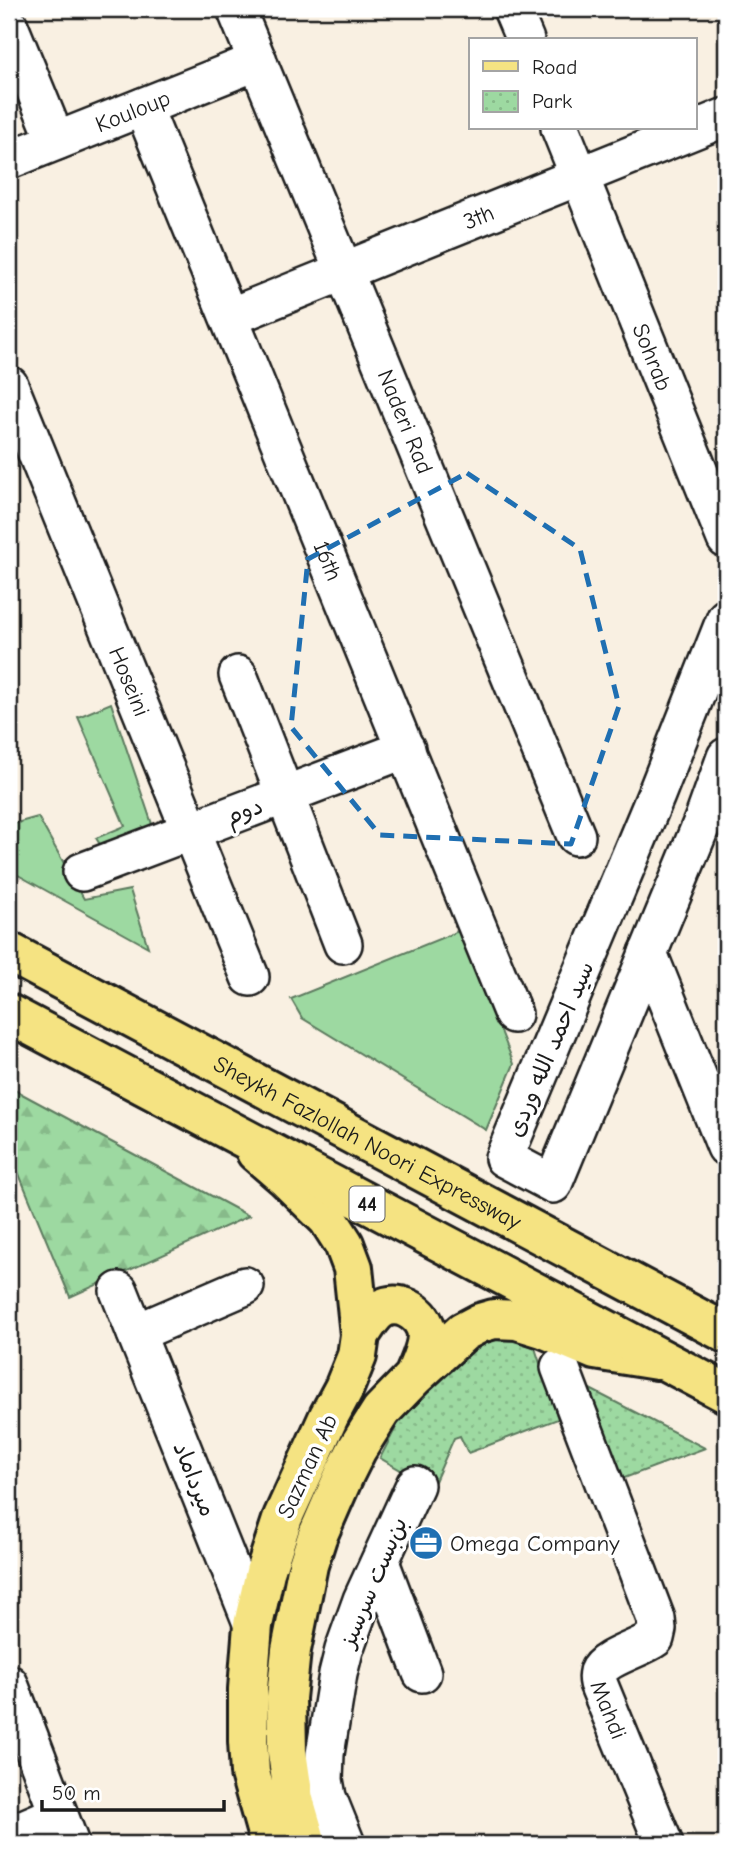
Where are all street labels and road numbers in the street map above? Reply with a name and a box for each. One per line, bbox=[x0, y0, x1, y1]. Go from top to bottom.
street label: Kouloup bbox=[92, 84, 174, 138]
street label: 3th bbox=[460, 199, 498, 235]
street label: Sohrab bbox=[626, 320, 678, 395]
street label: Naderi Rad bbox=[372, 366, 439, 478]
street label: 16th bbox=[307, 537, 348, 585]
street label: Hoseini bbox=[103, 643, 155, 720]
street label: دوم bbox=[222, 792, 268, 835]
street label: سید احمد الله وردی bbox=[501, 957, 600, 1141]
street label: Sheykh Fazlollah Noori Expressway bbox=[209, 1050, 526, 1236]
road number: 44 bbox=[350, 1186, 384, 1222]
street label: Sazman Ab bbox=[272, 1410, 343, 1522]
street label: میرداماد bbox=[167, 1438, 222, 1520]
street label: بن‌بست سرسبز bbox=[333, 1513, 413, 1653]
street label: Mahdi bbox=[584, 1676, 632, 1743]

